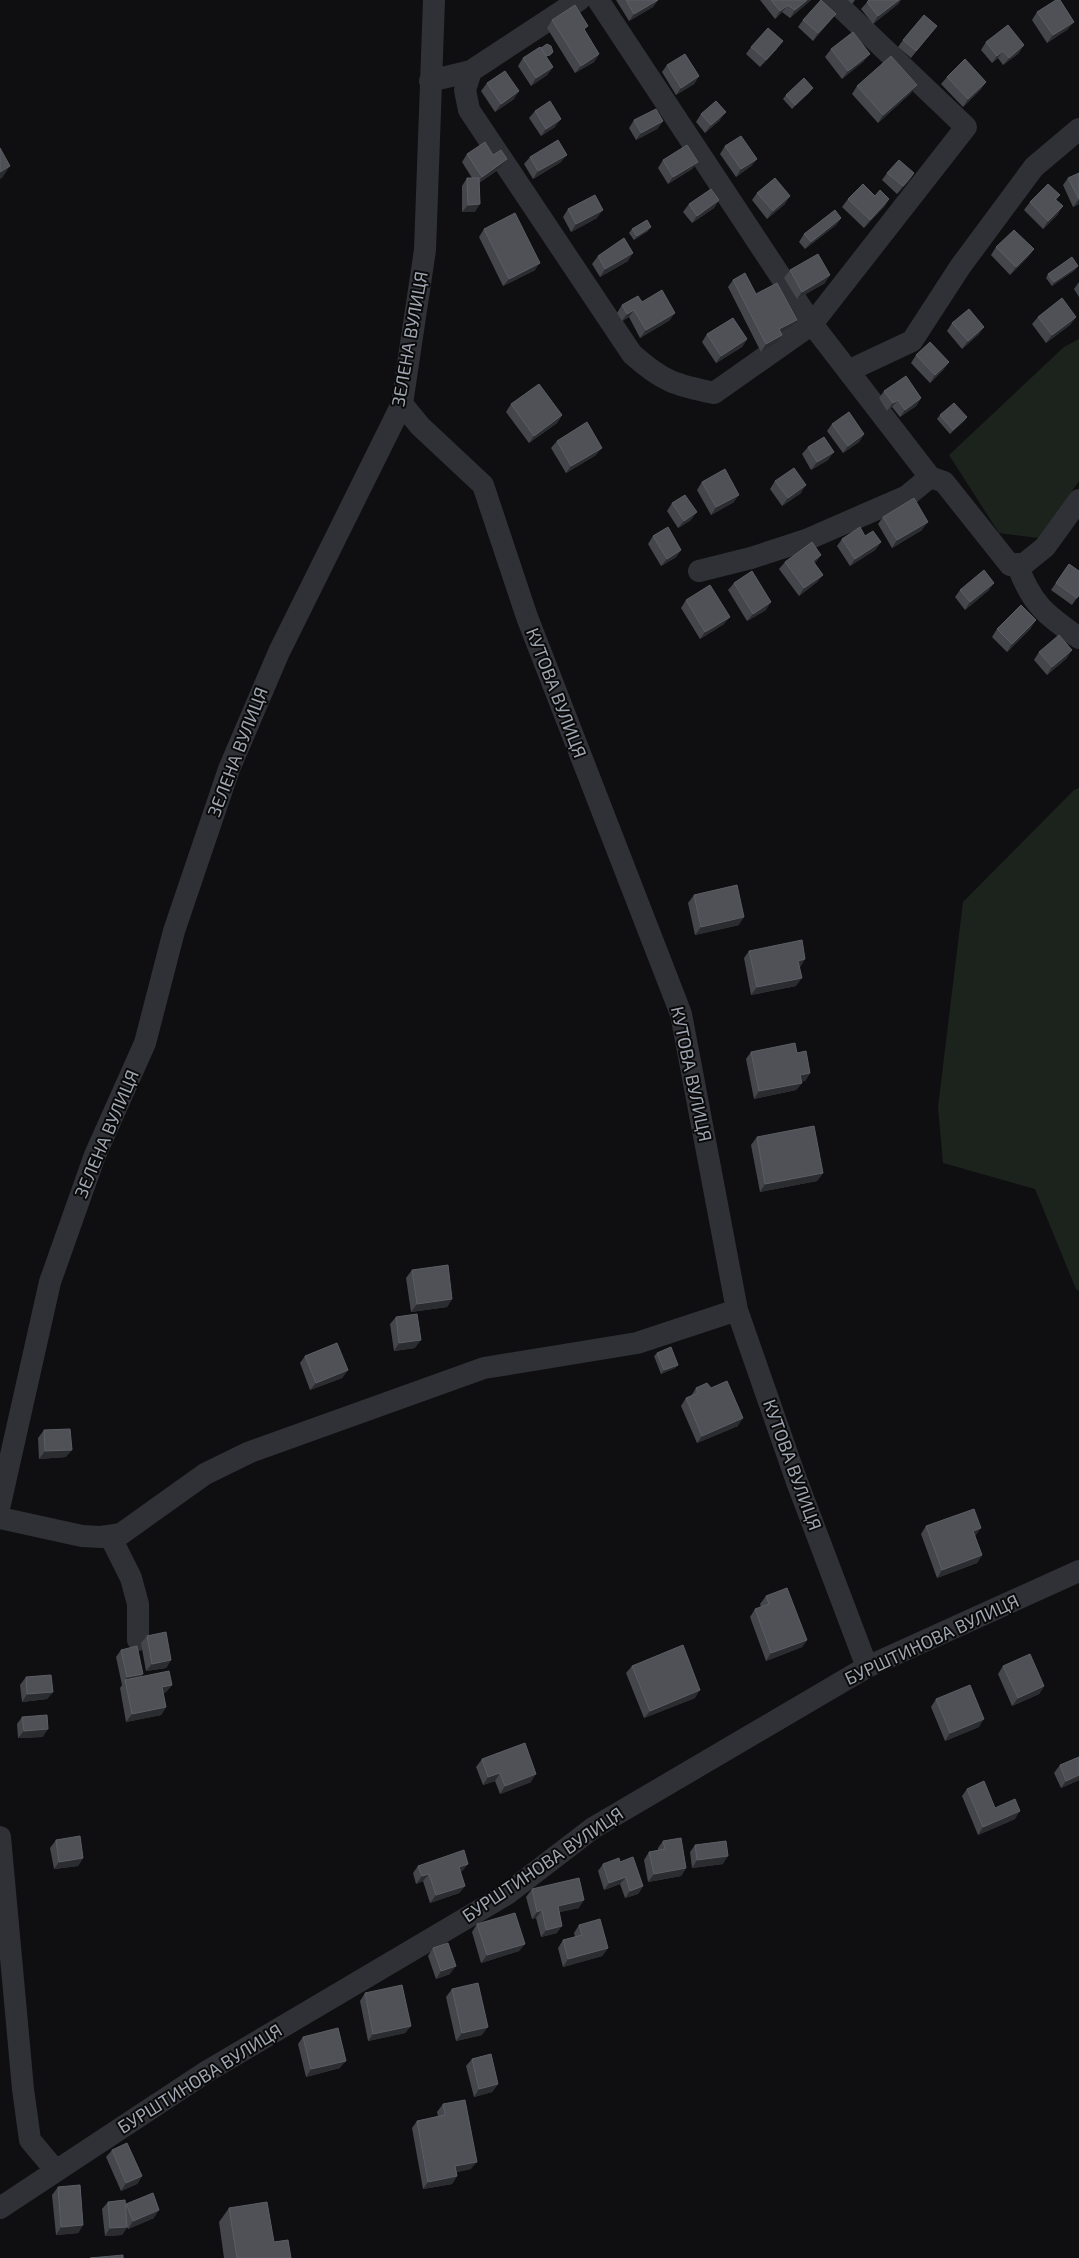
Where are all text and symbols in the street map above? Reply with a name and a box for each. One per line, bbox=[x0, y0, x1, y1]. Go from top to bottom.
street label: ЗЕЛЕНА ВУЛИЦЯ bbox=[386, 269, 432, 408]
street label: КУТОВА ВУЛИЦЯ bbox=[522, 624, 592, 761]
street label: ЗЕЛЕНА ВУЛИЦЯ bbox=[202, 684, 272, 820]
street label: КУТОВА ВУЛИЦЯ bbox=[667, 1004, 717, 1143]
street label: ЗЕЛЕНА ВУЛИЦЯ bbox=[69, 1066, 143, 1201]
street label: КУТОВА ВУЛИЦЯ bbox=[759, 1396, 827, 1533]
street label: БУРШТИНОВА ВУЛИЦЯ bbox=[841, 1589, 1022, 1689]
street label: БУРШТИНОВА ВУЛИЦЯ bbox=[458, 1802, 627, 1926]
street label: БУРШТИНОВА ВУЛИЦЯ bbox=[113, 2019, 286, 2138]

